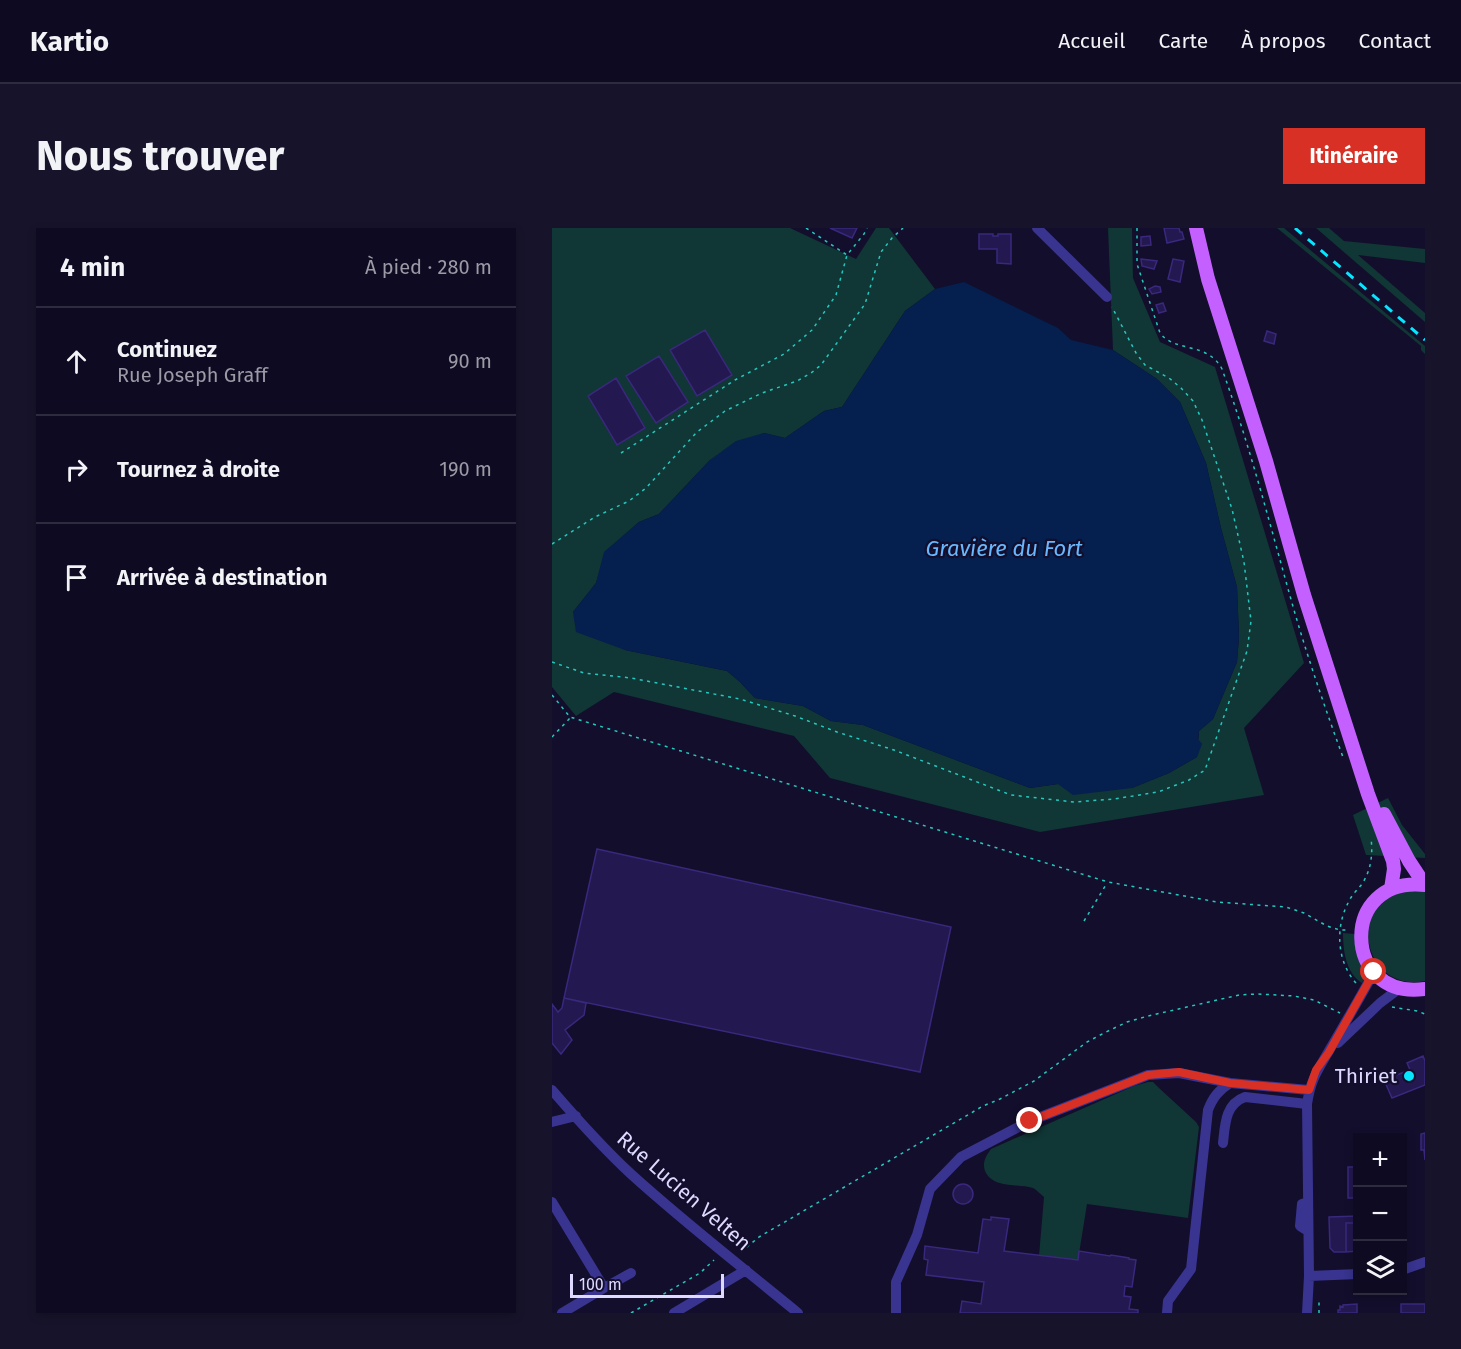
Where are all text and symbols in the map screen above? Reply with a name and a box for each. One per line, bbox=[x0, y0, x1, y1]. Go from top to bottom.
text: Kartio bbox=[30, 25, 109, 58]
text: Accueil bbox=[1058, 28, 1125, 54]
text: Carte bbox=[1158, 28, 1208, 54]
text: À propos bbox=[1241, 28, 1326, 54]
text: Contact bbox=[1359, 28, 1431, 54]
button: Itinéraire bbox=[1283, 128, 1425, 184]
text: Nous trouver bbox=[36, 131, 284, 181]
text: 4 min bbox=[60, 252, 125, 283]
text: À pied · 280 m bbox=[365, 255, 492, 279]
text: Continuez bbox=[117, 336, 217, 363]
icon: ahead bbox=[60, 345, 93, 378]
text: 90 m bbox=[448, 349, 492, 373]
text: Rue Joseph Graff bbox=[117, 363, 268, 387]
icon: right bbox=[60, 453, 93, 486]
text: Tournez à droite bbox=[117, 456, 280, 483]
text: 190 m bbox=[439, 457, 492, 481]
water label: Gravière du Fort bbox=[926, 535, 1083, 562]
icon: arrive bbox=[60, 561, 93, 594]
text: Arrivée à destination bbox=[117, 564, 327, 591]
route start bbox=[1360, 958, 1386, 984]
place label: Thiriet bbox=[1335, 1063, 1397, 1089]
marker: Thiriet bbox=[1402, 1069, 1416, 1083]
route end bbox=[1016, 1107, 1042, 1133]
street label: Rue Lucien Velten bbox=[612, 1126, 756, 1256]
map controls bbox=[1353, 1133, 1407, 1295]
button: + bbox=[1353, 1133, 1407, 1187]
button: − bbox=[1353, 1187, 1407, 1241]
button: layers bbox=[1353, 1241, 1407, 1295]
scale bar bbox=[570, 1271, 724, 1298]
text: 100 m bbox=[579, 1275, 622, 1294]

